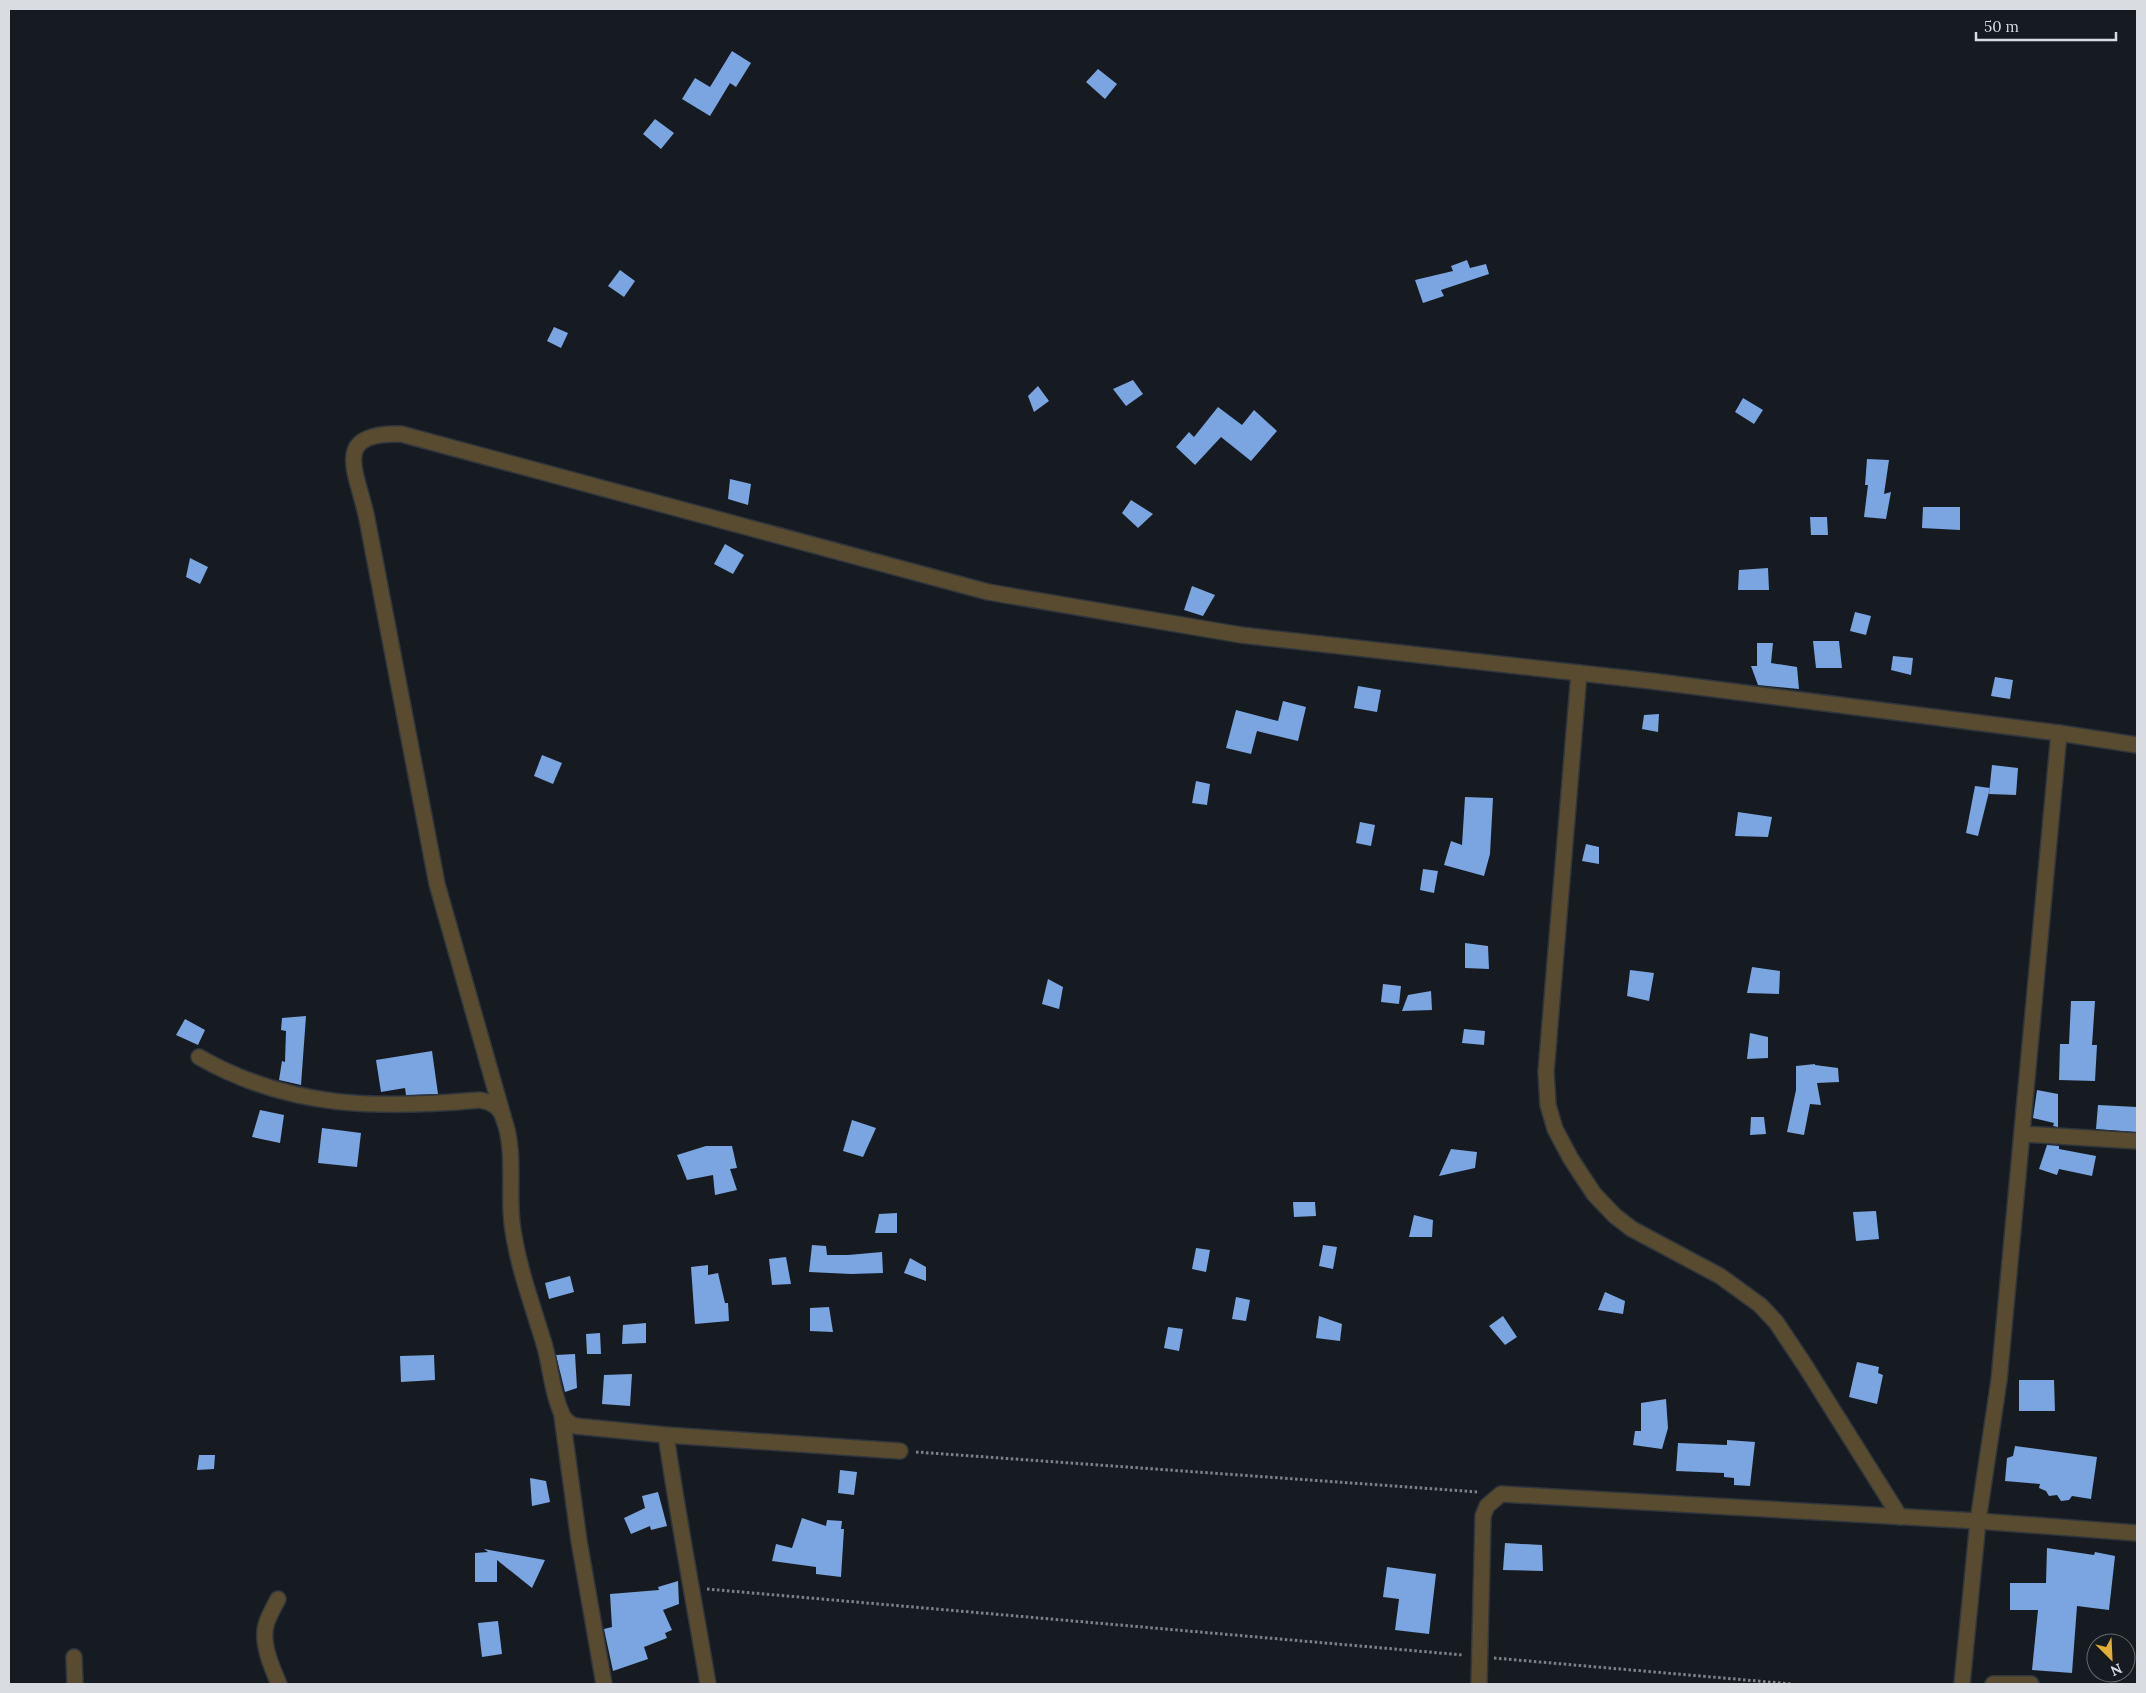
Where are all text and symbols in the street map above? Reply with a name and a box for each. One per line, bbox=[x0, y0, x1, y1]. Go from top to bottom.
scale bar bbox=[1976, 10, 2116, 42]
text: 50 m bbox=[1984, 17, 2019, 36]
north arrow bbox=[2086, 1633, 2136, 1683]
text: N bbox=[2108, 1659, 2125, 1680]

